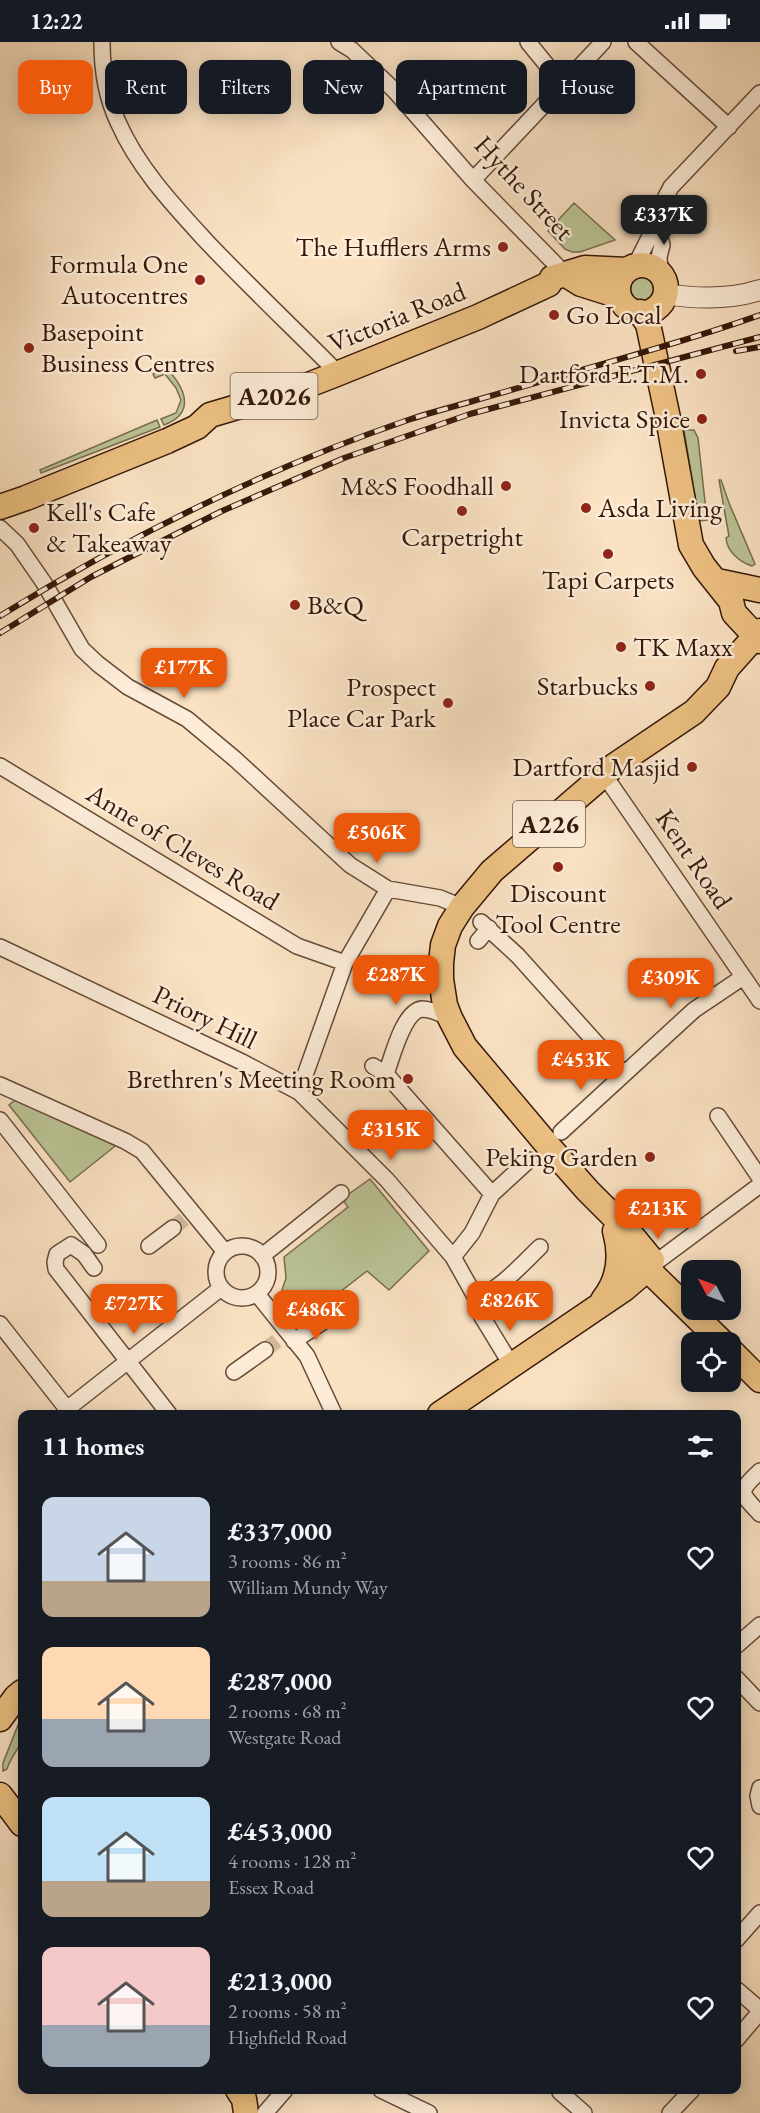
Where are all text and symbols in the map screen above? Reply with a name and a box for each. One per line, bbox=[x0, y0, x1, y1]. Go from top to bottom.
text: 12:22 bbox=[30, 7, 83, 36]
chip: Buy bbox=[18, 60, 93, 114]
chip: Rent bbox=[105, 60, 187, 114]
chip: Filters bbox=[199, 60, 291, 114]
chip: New bbox=[303, 60, 384, 114]
chip: Apartment bbox=[396, 60, 527, 114]
chip: House bbox=[539, 60, 635, 114]
street label: Hythe Street bbox=[467, 128, 582, 248]
pin: £337K bbox=[622, 195, 706, 246]
text: £337K bbox=[635, 201, 693, 227]
place label: The Hufflers Arms bbox=[295, 229, 491, 264]
marker: The Hufflers Arms bbox=[496, 240, 510, 254]
place label: Formula One Autocentres bbox=[49, 246, 188, 312]
marker: Formula One Autocentres bbox=[193, 273, 207, 287]
street label: Victoria Road bbox=[323, 273, 471, 360]
place label: Go Local bbox=[566, 297, 661, 332]
marker: Go Local bbox=[547, 308, 561, 322]
place label: Basepoint Business Centres bbox=[41, 314, 215, 380]
marker: Basepoint Business Centres bbox=[22, 341, 36, 355]
place label: Dartford E.T.M. bbox=[519, 356, 689, 391]
marker: Dartford E.T.M. bbox=[694, 367, 708, 381]
road number: A2026 bbox=[230, 373, 318, 419]
place label: Invicta Spice bbox=[559, 401, 690, 436]
marker: Invicta Spice bbox=[695, 412, 709, 426]
place label: M&S Foodhall bbox=[340, 468, 494, 503]
marker: M&S Foodhall bbox=[499, 479, 513, 493]
place label: Asda Living bbox=[597, 490, 722, 525]
place label: Kell's Cafe & Takeaway bbox=[46, 494, 172, 560]
marker: Asda Living bbox=[579, 501, 593, 515]
marker: Carpetright bbox=[455, 504, 469, 518]
place label: Carpetright bbox=[401, 519, 523, 554]
marker: Kell's Cafe & Takeaway bbox=[27, 521, 41, 535]
marker: Tapi Carpets bbox=[601, 547, 615, 561]
place label: Tapi Carpets bbox=[542, 562, 674, 597]
place label: B&Q bbox=[307, 587, 367, 622]
marker: B&Q bbox=[288, 598, 302, 612]
place label: TK Maxx bbox=[633, 629, 733, 664]
marker: TK Maxx bbox=[614, 640, 628, 654]
pin: £177K bbox=[142, 648, 226, 699]
text: £177K bbox=[155, 654, 213, 680]
place label: Starbucks bbox=[537, 668, 638, 703]
place label: Prospect Place Car Park bbox=[287, 669, 437, 735]
marker: Starbucks bbox=[643, 679, 657, 693]
marker: Prospect Place Car Park bbox=[441, 696, 455, 710]
place label: Dartford Masjid bbox=[512, 749, 680, 784]
marker: Dartford Masjid bbox=[685, 760, 699, 774]
street label: Anne of Cleves Road bbox=[80, 775, 286, 918]
road number: A226 bbox=[513, 801, 585, 847]
street label: Kent Road bbox=[648, 802, 741, 916]
pin: £506K bbox=[335, 813, 419, 864]
text: £506K bbox=[348, 819, 406, 845]
marker: Discount Tool Centre bbox=[551, 860, 565, 874]
place label: Discount Tool Centre bbox=[495, 875, 621, 941]
pin: £287K bbox=[354, 955, 438, 1006]
pin: £309K bbox=[629, 958, 713, 1009]
text: £287K bbox=[367, 961, 425, 987]
text: £309K bbox=[642, 964, 700, 990]
street label: Priory Hill bbox=[147, 976, 263, 1057]
pin: £453K bbox=[539, 1040, 623, 1091]
text: £453K bbox=[552, 1046, 610, 1072]
place label: Brethren's Meeting Room bbox=[127, 1061, 396, 1096]
marker: Brethren's Meeting Room bbox=[401, 1072, 415, 1086]
pin: £315K bbox=[349, 1110, 433, 1161]
text: £315K bbox=[362, 1116, 420, 1142]
place label: Peking Garden bbox=[485, 1139, 638, 1174]
marker: Peking Garden bbox=[643, 1150, 657, 1164]
pin: £213K bbox=[616, 1189, 700, 1240]
text: £213K bbox=[629, 1195, 687, 1221]
north arrow bbox=[681, 1260, 741, 1320]
map controls bbox=[681, 1260, 741, 1392]
pin: £826K bbox=[468, 1281, 552, 1332]
pin: £727K bbox=[92, 1284, 176, 1335]
text: £826K bbox=[481, 1287, 539, 1313]
text: £727K bbox=[105, 1290, 163, 1316]
pin: £486K bbox=[274, 1290, 358, 1341]
text: £486K bbox=[287, 1296, 345, 1322]
button: locate bbox=[681, 1332, 741, 1392]
text: 11 homes bbox=[42, 1429, 144, 1463]
icon: filters bbox=[684, 1430, 717, 1463]
text: £337,000 bbox=[228, 1514, 332, 1548]
icon: home bbox=[90, 1521, 162, 1593]
icon: heart bbox=[684, 1541, 717, 1574]
text: 3 rooms · 86 m² bbox=[228, 1548, 347, 1574]
text: William Mundy Way bbox=[228, 1574, 388, 1600]
text: £287,000 bbox=[228, 1664, 332, 1698]
icon: home bbox=[90, 1671, 162, 1743]
icon: heart bbox=[684, 1691, 717, 1724]
text: 2 rooms · 68 m² bbox=[228, 1698, 347, 1724]
text: Westgate Road bbox=[228, 1724, 341, 1750]
text: £453,000 bbox=[228, 1814, 332, 1848]
icon: home bbox=[90, 1821, 162, 1893]
icon: heart bbox=[684, 1841, 717, 1874]
text: 4 rooms · 128 m² bbox=[228, 1848, 356, 1874]
text: Essex Road bbox=[228, 1874, 314, 1900]
text: £213,000 bbox=[228, 1964, 332, 1998]
icon: home bbox=[90, 1971, 162, 2043]
icon: heart bbox=[684, 1991, 717, 2024]
text: 2 rooms · 58 m² bbox=[228, 1998, 347, 2024]
text: Highfield Road bbox=[228, 2024, 347, 2050]

